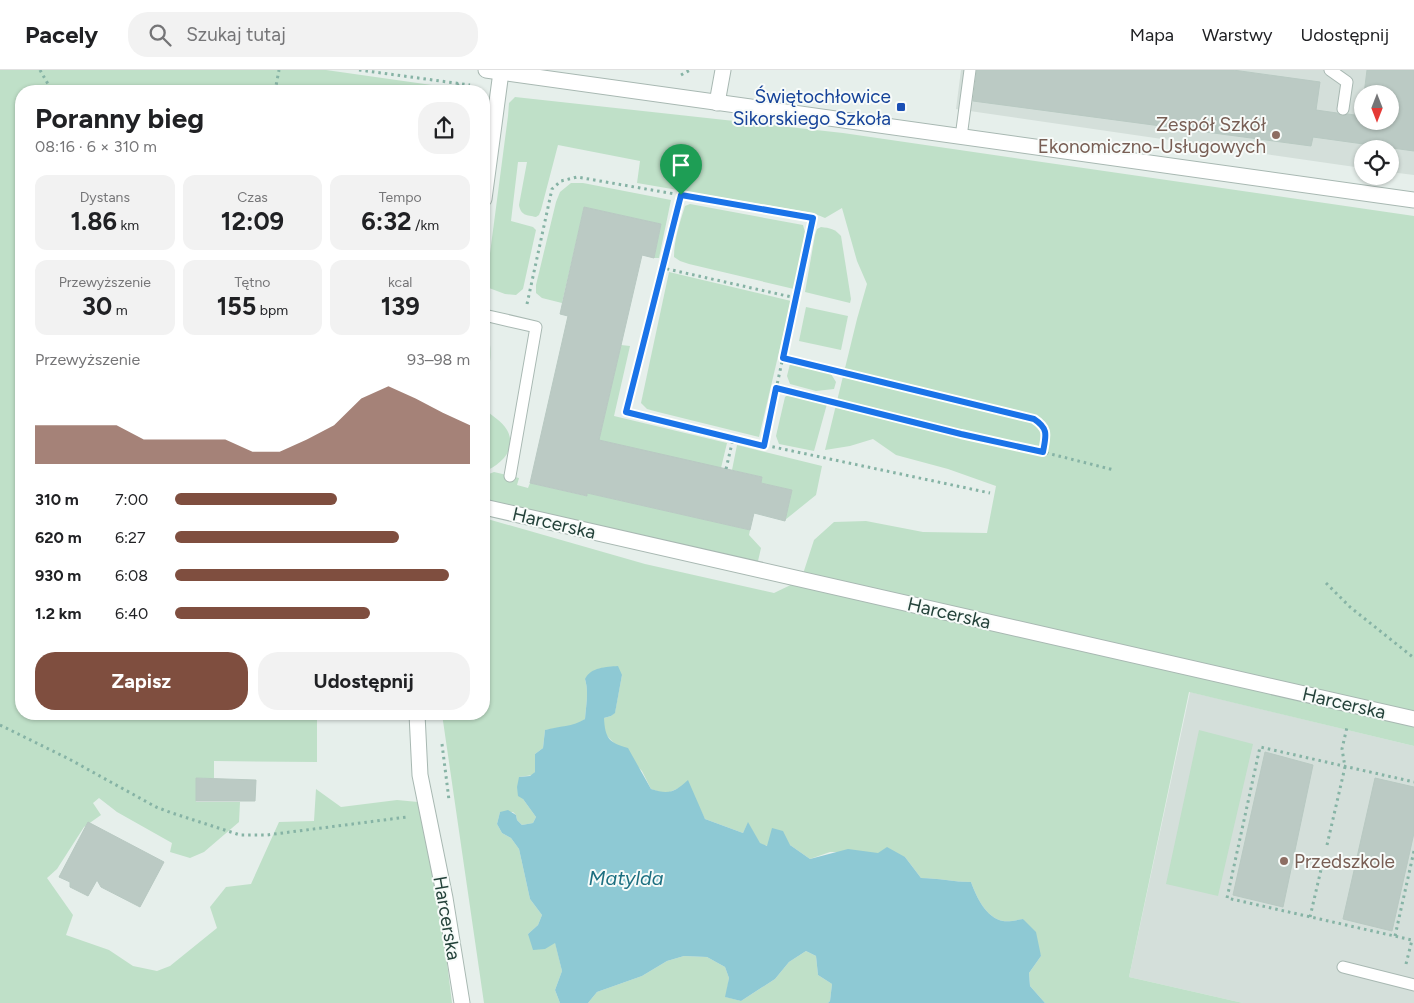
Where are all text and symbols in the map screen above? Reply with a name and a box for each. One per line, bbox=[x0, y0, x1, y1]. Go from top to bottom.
search box bbox=[128, 12, 478, 57]
text: Pacely bbox=[25, 20, 98, 49]
icon: search bbox=[146, 21, 174, 49]
text: Szukaj tutaj bbox=[186, 23, 286, 46]
text: Mapa bbox=[1130, 24, 1174, 46]
text: Warstwy bbox=[1202, 24, 1273, 46]
text: Udostępnij bbox=[1301, 24, 1389, 46]
place label: Świętochłowice Sikorskiego Szkoła bbox=[733, 85, 891, 130]
north arrow bbox=[1354, 85, 1399, 130]
map controls bbox=[1354, 85, 1399, 185]
text: Poranny bieg bbox=[35, 101, 204, 135]
marker: Świętochłowice Sikorskiego Szkoła bbox=[895, 101, 907, 113]
button: share bbox=[418, 102, 470, 154]
place label: Zespół Szkół Ekonomiczno-Usługowych bbox=[1038, 113, 1267, 158]
marker: Zespół Szkół Ekonomiczno-Usługowych bbox=[1270, 129, 1282, 141]
text: 08:16 · 6 × 310 m bbox=[35, 137, 157, 156]
button: locate bbox=[1354, 140, 1399, 185]
pin bbox=[660, 144, 702, 195]
icon: arrive bbox=[667, 151, 695, 179]
text: Dystans bbox=[80, 189, 130, 206]
text: Czas bbox=[237, 189, 268, 206]
text: Tempo bbox=[379, 189, 422, 206]
text: 1.86 bbox=[70, 206, 117, 236]
text: 12:09 bbox=[221, 206, 284, 236]
text: 6:32 bbox=[361, 206, 412, 236]
text: km bbox=[117, 217, 139, 234]
text: /km bbox=[412, 217, 439, 234]
text: Przewyższenie bbox=[59, 274, 151, 291]
text: Tętno bbox=[235, 274, 270, 291]
text: kcal bbox=[388, 274, 412, 291]
text: 30 bbox=[82, 291, 112, 321]
text: 155 bbox=[217, 291, 256, 321]
text: 139 bbox=[381, 291, 420, 321]
text: m bbox=[112, 302, 128, 319]
text: bpm bbox=[256, 302, 288, 319]
text: Przewyższenie bbox=[35, 350, 140, 369]
text: 93–98 m bbox=[407, 350, 470, 369]
text: 310 m bbox=[35, 490, 79, 509]
text: 7:00 bbox=[115, 490, 148, 509]
street label: Harcerska bbox=[510, 502, 598, 544]
text: 620 m bbox=[35, 528, 82, 547]
text: 6:27 bbox=[115, 528, 146, 547]
text: 930 m bbox=[35, 566, 81, 585]
text: 6:08 bbox=[115, 566, 148, 585]
street label: Harcerska bbox=[905, 592, 993, 634]
text: 1.2 km bbox=[35, 604, 81, 623]
text: 6:40 bbox=[115, 604, 148, 623]
button: Zapisz bbox=[35, 652, 248, 710]
button: Udostępnij bbox=[258, 652, 470, 710]
street label: Harcerska bbox=[1300, 682, 1388, 724]
place label: Przedszkole bbox=[1294, 850, 1395, 873]
marker: Przedszkole bbox=[1278, 855, 1290, 867]
water label: Matylda bbox=[589, 866, 664, 890]
street label: Harcerska bbox=[428, 874, 466, 962]

